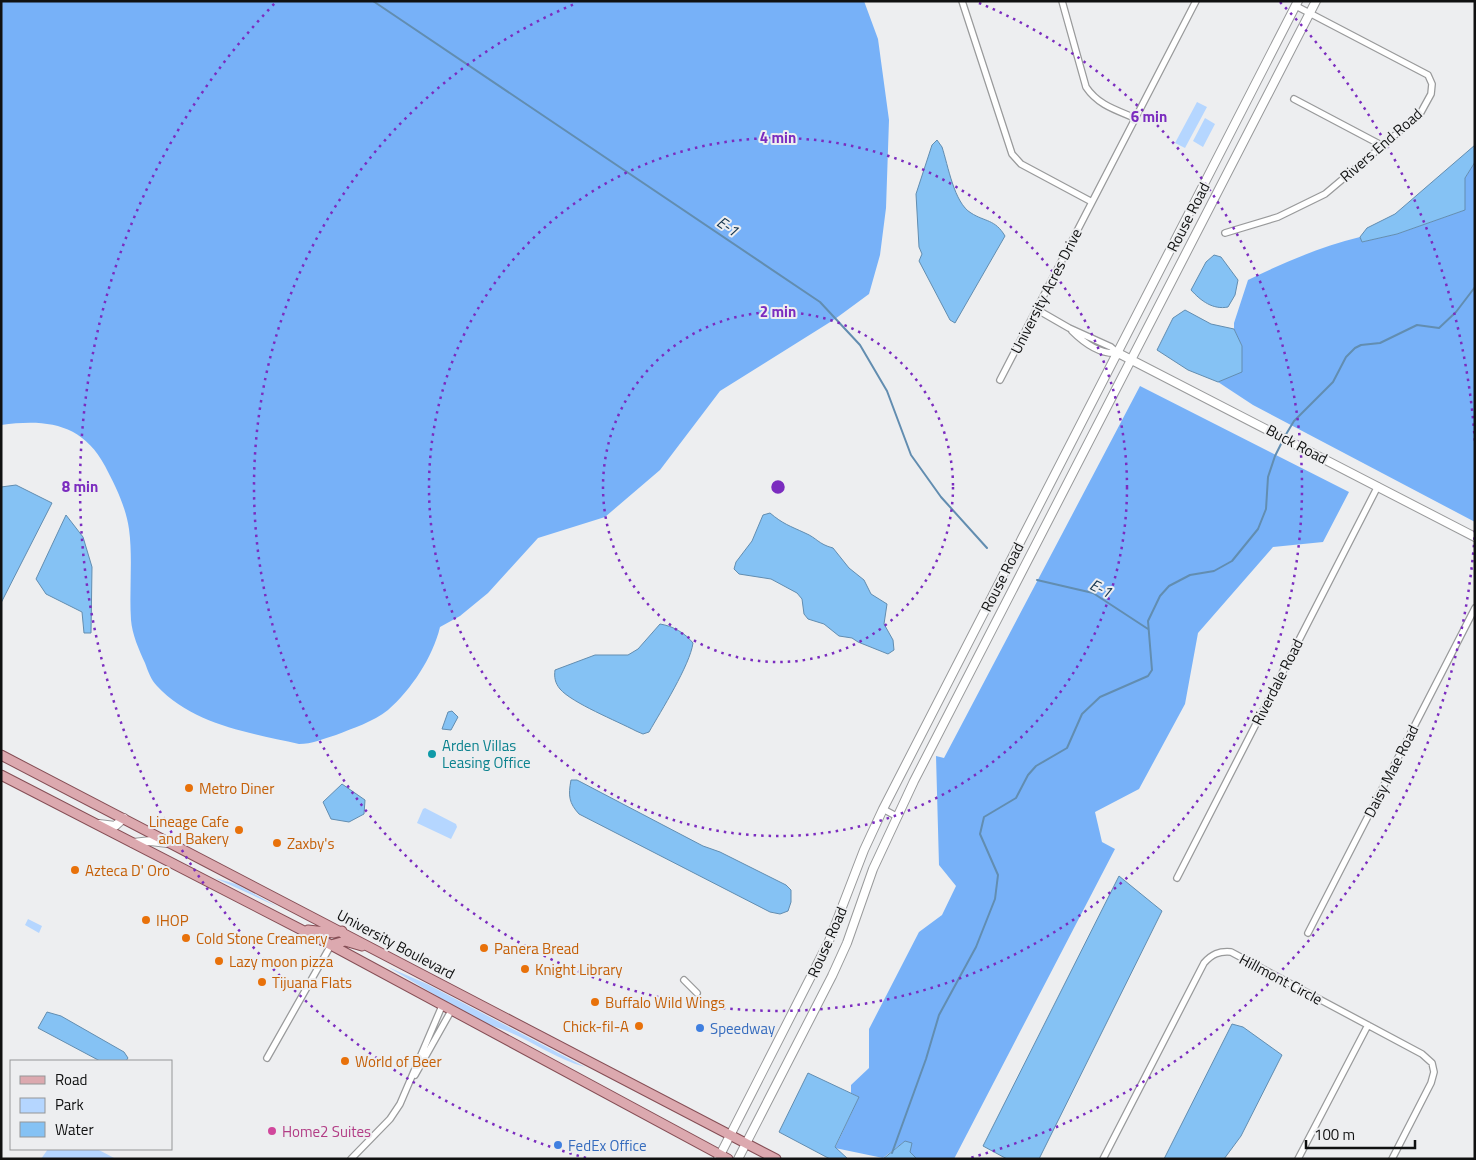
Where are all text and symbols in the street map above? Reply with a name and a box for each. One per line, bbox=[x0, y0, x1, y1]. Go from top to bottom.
street label: Rivers End Road bbox=[1335, 103, 1427, 187]
text: 6 min bbox=[1131, 105, 1167, 128]
text: 4 min bbox=[760, 126, 796, 149]
street label: Rouse Road bbox=[1161, 178, 1215, 256]
water label: E-1 bbox=[712, 210, 744, 242]
street label: University Acres Drive bbox=[1004, 224, 1088, 358]
text: 2 min bbox=[760, 300, 796, 323]
street label: Buck Road bbox=[1262, 418, 1332, 470]
text: 8 min bbox=[62, 475, 98, 498]
centre of rings bbox=[769, 478, 787, 496]
street label: Rouse Road bbox=[975, 538, 1029, 616]
water label: E-1 bbox=[1086, 572, 1116, 604]
street label: Riverdale Road bbox=[1245, 635, 1309, 729]
street label: Daisy Mae Road bbox=[1358, 721, 1424, 821]
place label: Arden Villas Leasing Office bbox=[442, 734, 531, 774]
marker: Arden Villas Leasing Office bbox=[426, 748, 438, 760]
place label: Metro Diner bbox=[199, 777, 274, 800]
marker: Metro Diner bbox=[183, 782, 195, 794]
place label: Lineage Cafe and Bakery bbox=[149, 810, 229, 850]
marker: Lineage Cafe and Bakery bbox=[233, 824, 245, 836]
place label: Zaxby's bbox=[287, 832, 334, 855]
marker: Zaxby's bbox=[271, 837, 283, 849]
place label: Azteca D' Oro bbox=[85, 859, 170, 882]
marker: Azteca D' Oro bbox=[69, 864, 81, 876]
street label: University Boulevard bbox=[333, 903, 459, 985]
street label: Rouse Road bbox=[801, 903, 853, 981]
place label: IHOP bbox=[156, 909, 189, 932]
marker: IHOP bbox=[140, 914, 152, 926]
place label: Cold Stone Creamery bbox=[196, 927, 328, 950]
marker: Cold Stone Creamery bbox=[180, 932, 192, 944]
place label: Panera Bread bbox=[494, 937, 579, 960]
marker: Panera Bread bbox=[478, 942, 490, 954]
street label: Hillmont Circle bbox=[1235, 947, 1327, 1011]
place label: Lazy moon pizza bbox=[229, 950, 334, 973]
marker: Lazy moon pizza bbox=[213, 955, 225, 967]
place label: Knight Library bbox=[535, 958, 623, 981]
marker: Knight Library bbox=[519, 963, 531, 975]
place label: Tijuana Flats bbox=[272, 971, 352, 994]
marker: Tijuana Flats bbox=[256, 976, 268, 988]
place label: Buffalo Wild Wings bbox=[605, 991, 725, 1014]
marker: Buffalo Wild Wings bbox=[589, 996, 601, 1008]
place label: Chick-fil-A bbox=[563, 1015, 629, 1038]
place label: Speedway bbox=[710, 1017, 775, 1040]
marker: Chick-fil-A bbox=[633, 1020, 645, 1032]
marker: Speedway bbox=[694, 1022, 706, 1034]
place label: World of Beer bbox=[355, 1050, 442, 1073]
marker: World of Beer bbox=[339, 1055, 351, 1067]
legend bbox=[10, 1060, 172, 1150]
text: Road bbox=[55, 1068, 87, 1091]
text: Park bbox=[55, 1093, 84, 1116]
text: Water bbox=[55, 1118, 94, 1141]
scale bar bbox=[1306, 1118, 1415, 1150]
place label: Home2 Suites bbox=[282, 1120, 371, 1143]
text: 100 m bbox=[1314, 1123, 1355, 1146]
marker: Home2 Suites bbox=[266, 1125, 278, 1137]
place label: FedEx Office bbox=[568, 1134, 647, 1157]
marker: FedEx Office bbox=[552, 1139, 564, 1151]

